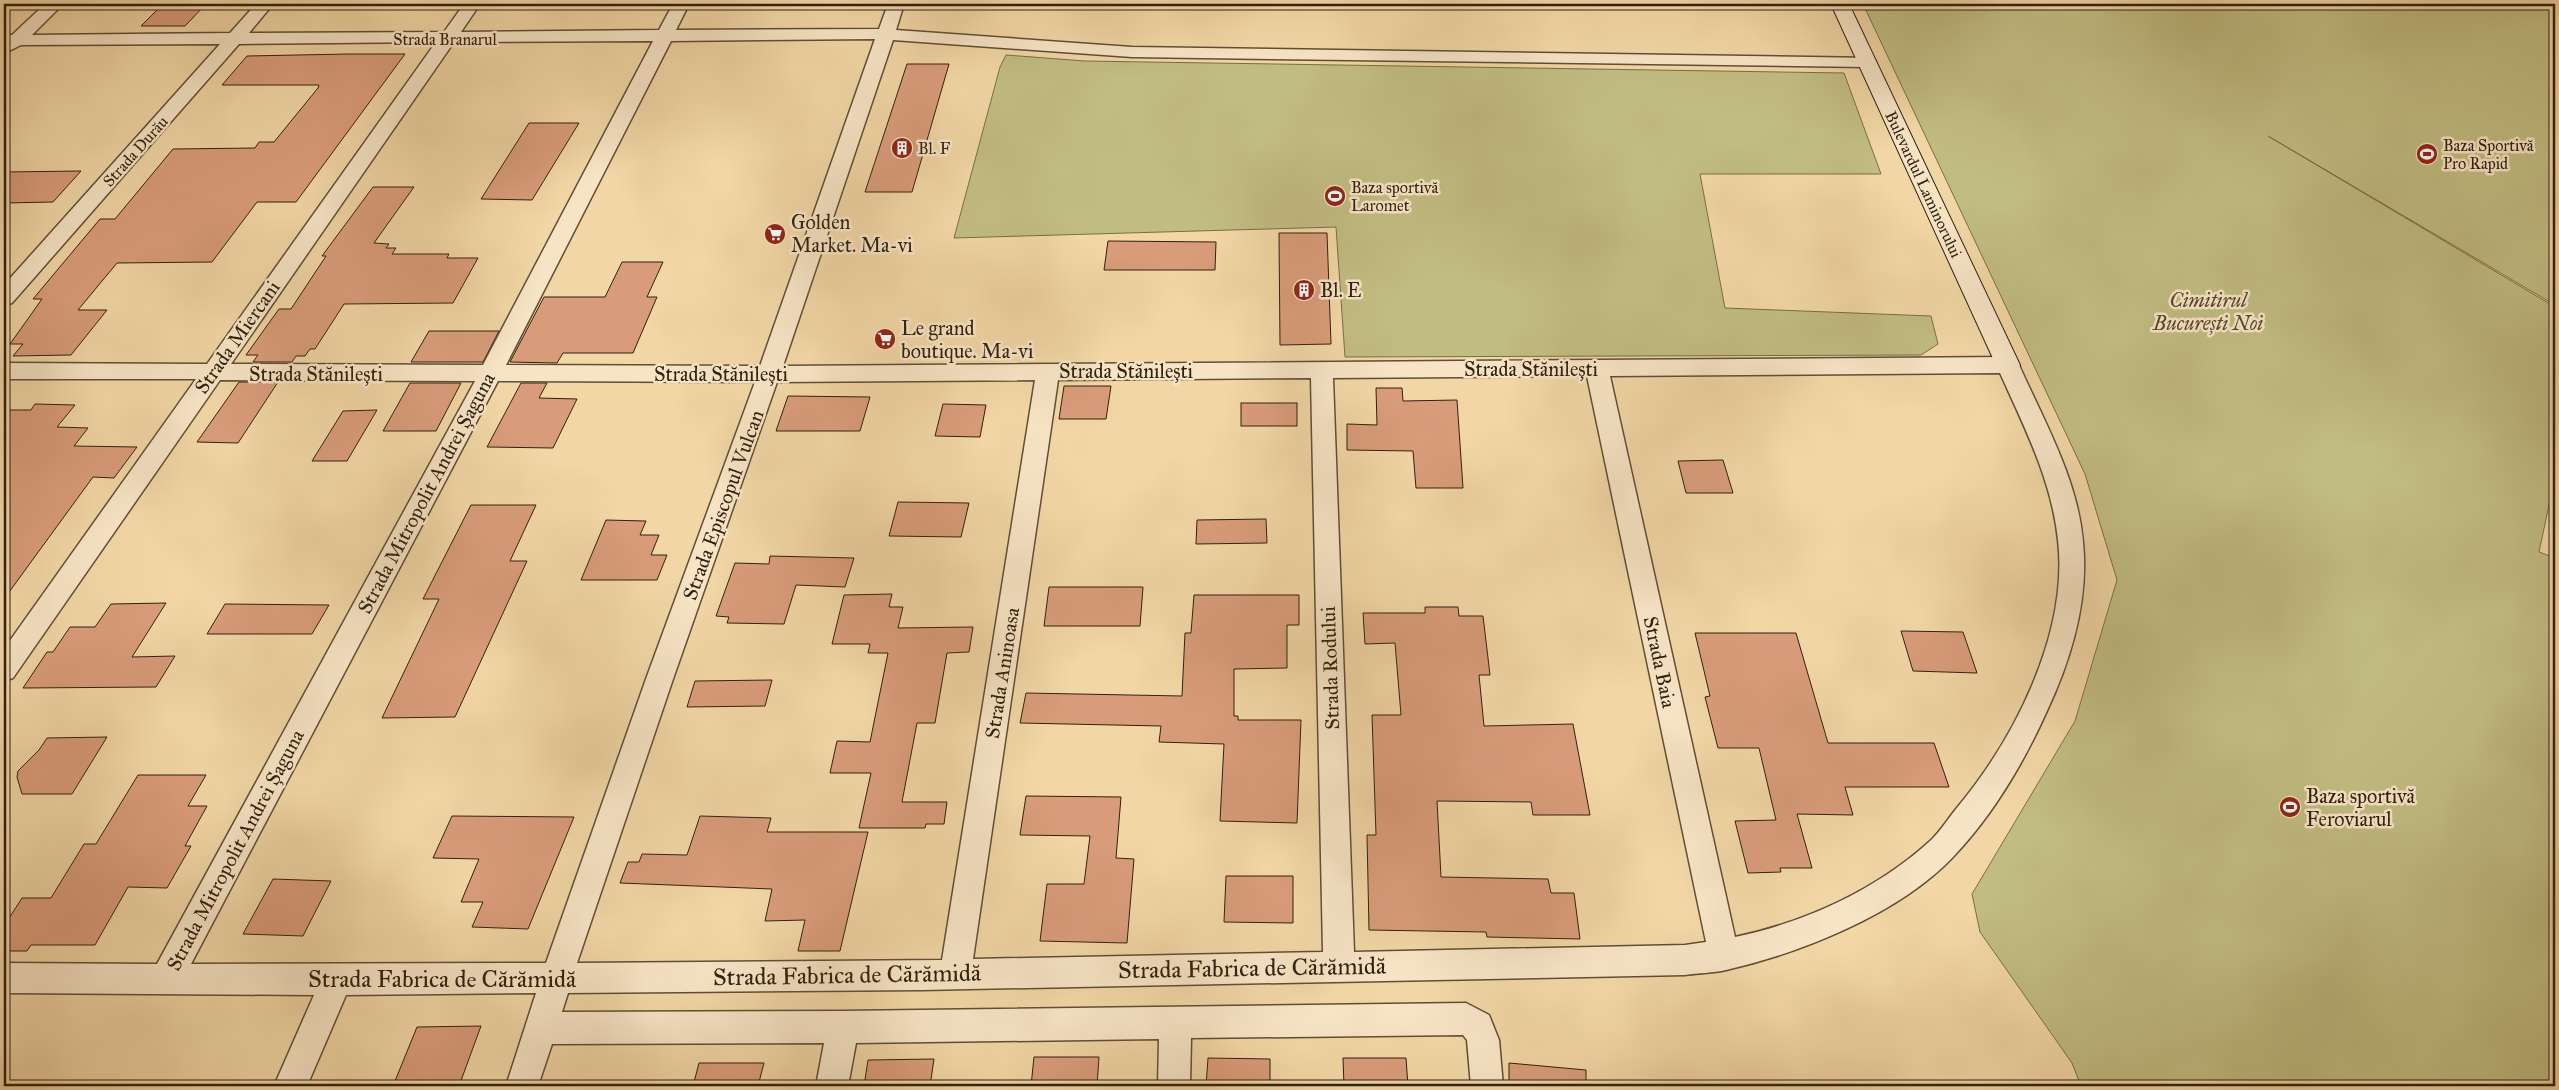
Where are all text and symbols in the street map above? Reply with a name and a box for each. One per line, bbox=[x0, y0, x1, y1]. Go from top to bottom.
street label: Strada Branarul bbox=[393, 30, 497, 49]
street label: Bulevardul Laminorului bbox=[1881, 108, 1966, 261]
street label: Strada Durău bbox=[99, 112, 172, 190]
building icon: Bl. F bbox=[890, 136, 914, 160]
place label: Baza Sportivă Pro Rapid bbox=[2443, 136, 2534, 173]
place label: Bl. F bbox=[918, 139, 951, 158]
sports icon: Baza Sportivă Pro Rapid bbox=[2415, 142, 2439, 166]
place label: Baza sportivă Laromet bbox=[1351, 178, 1438, 215]
sports icon: Baza sportivă Laromet bbox=[1323, 184, 1347, 208]
place label: Golden Market. Ma-vi bbox=[791, 210, 913, 257]
supermarket icon: Golden Market. Ma-vi bbox=[763, 222, 787, 246]
street label: Strada Miercani bbox=[189, 276, 285, 398]
building icon: Bl. E bbox=[1292, 278, 1316, 302]
place label: Bl. E bbox=[1320, 278, 1361, 302]
park label: Cimitirul București Noi bbox=[2152, 288, 2263, 335]
place label: Le grand boutique. Ma-vi bbox=[901, 316, 1034, 364]
supermarket icon: Le grand boutique. Ma-vi bbox=[873, 327, 897, 351]
street label: Strada Stănilești bbox=[1464, 357, 1599, 381]
street label: Strada Stănilești bbox=[1059, 359, 1194, 383]
street label: Strada Stănilești bbox=[249, 362, 384, 386]
street label: Strada Stănilești bbox=[654, 362, 789, 386]
street label: Strada Mitropolit Andrei Șaguna bbox=[352, 368, 501, 618]
street label: Strada Episcopul Vulcan bbox=[677, 407, 769, 603]
street label: Strada Aninoasa bbox=[980, 605, 1024, 740]
street label: Strada Rodului bbox=[1316, 605, 1344, 730]
street label: Strada Baia bbox=[1639, 614, 1682, 710]
street label: Strada Mitropolit Andrei Șaguna bbox=[161, 725, 310, 975]
place label: Baza sportivă Feroviarul bbox=[2306, 784, 2416, 831]
sports icon: Baza sportivă Feroviarul bbox=[2278, 795, 2302, 819]
street label: Strada Fabrica de Cărămidă bbox=[1118, 951, 1387, 985]
street label: Strada Fabrica de Cărămidă bbox=[713, 958, 982, 992]
street label: Strada Fabrica de Cărămidă bbox=[308, 964, 577, 994]

